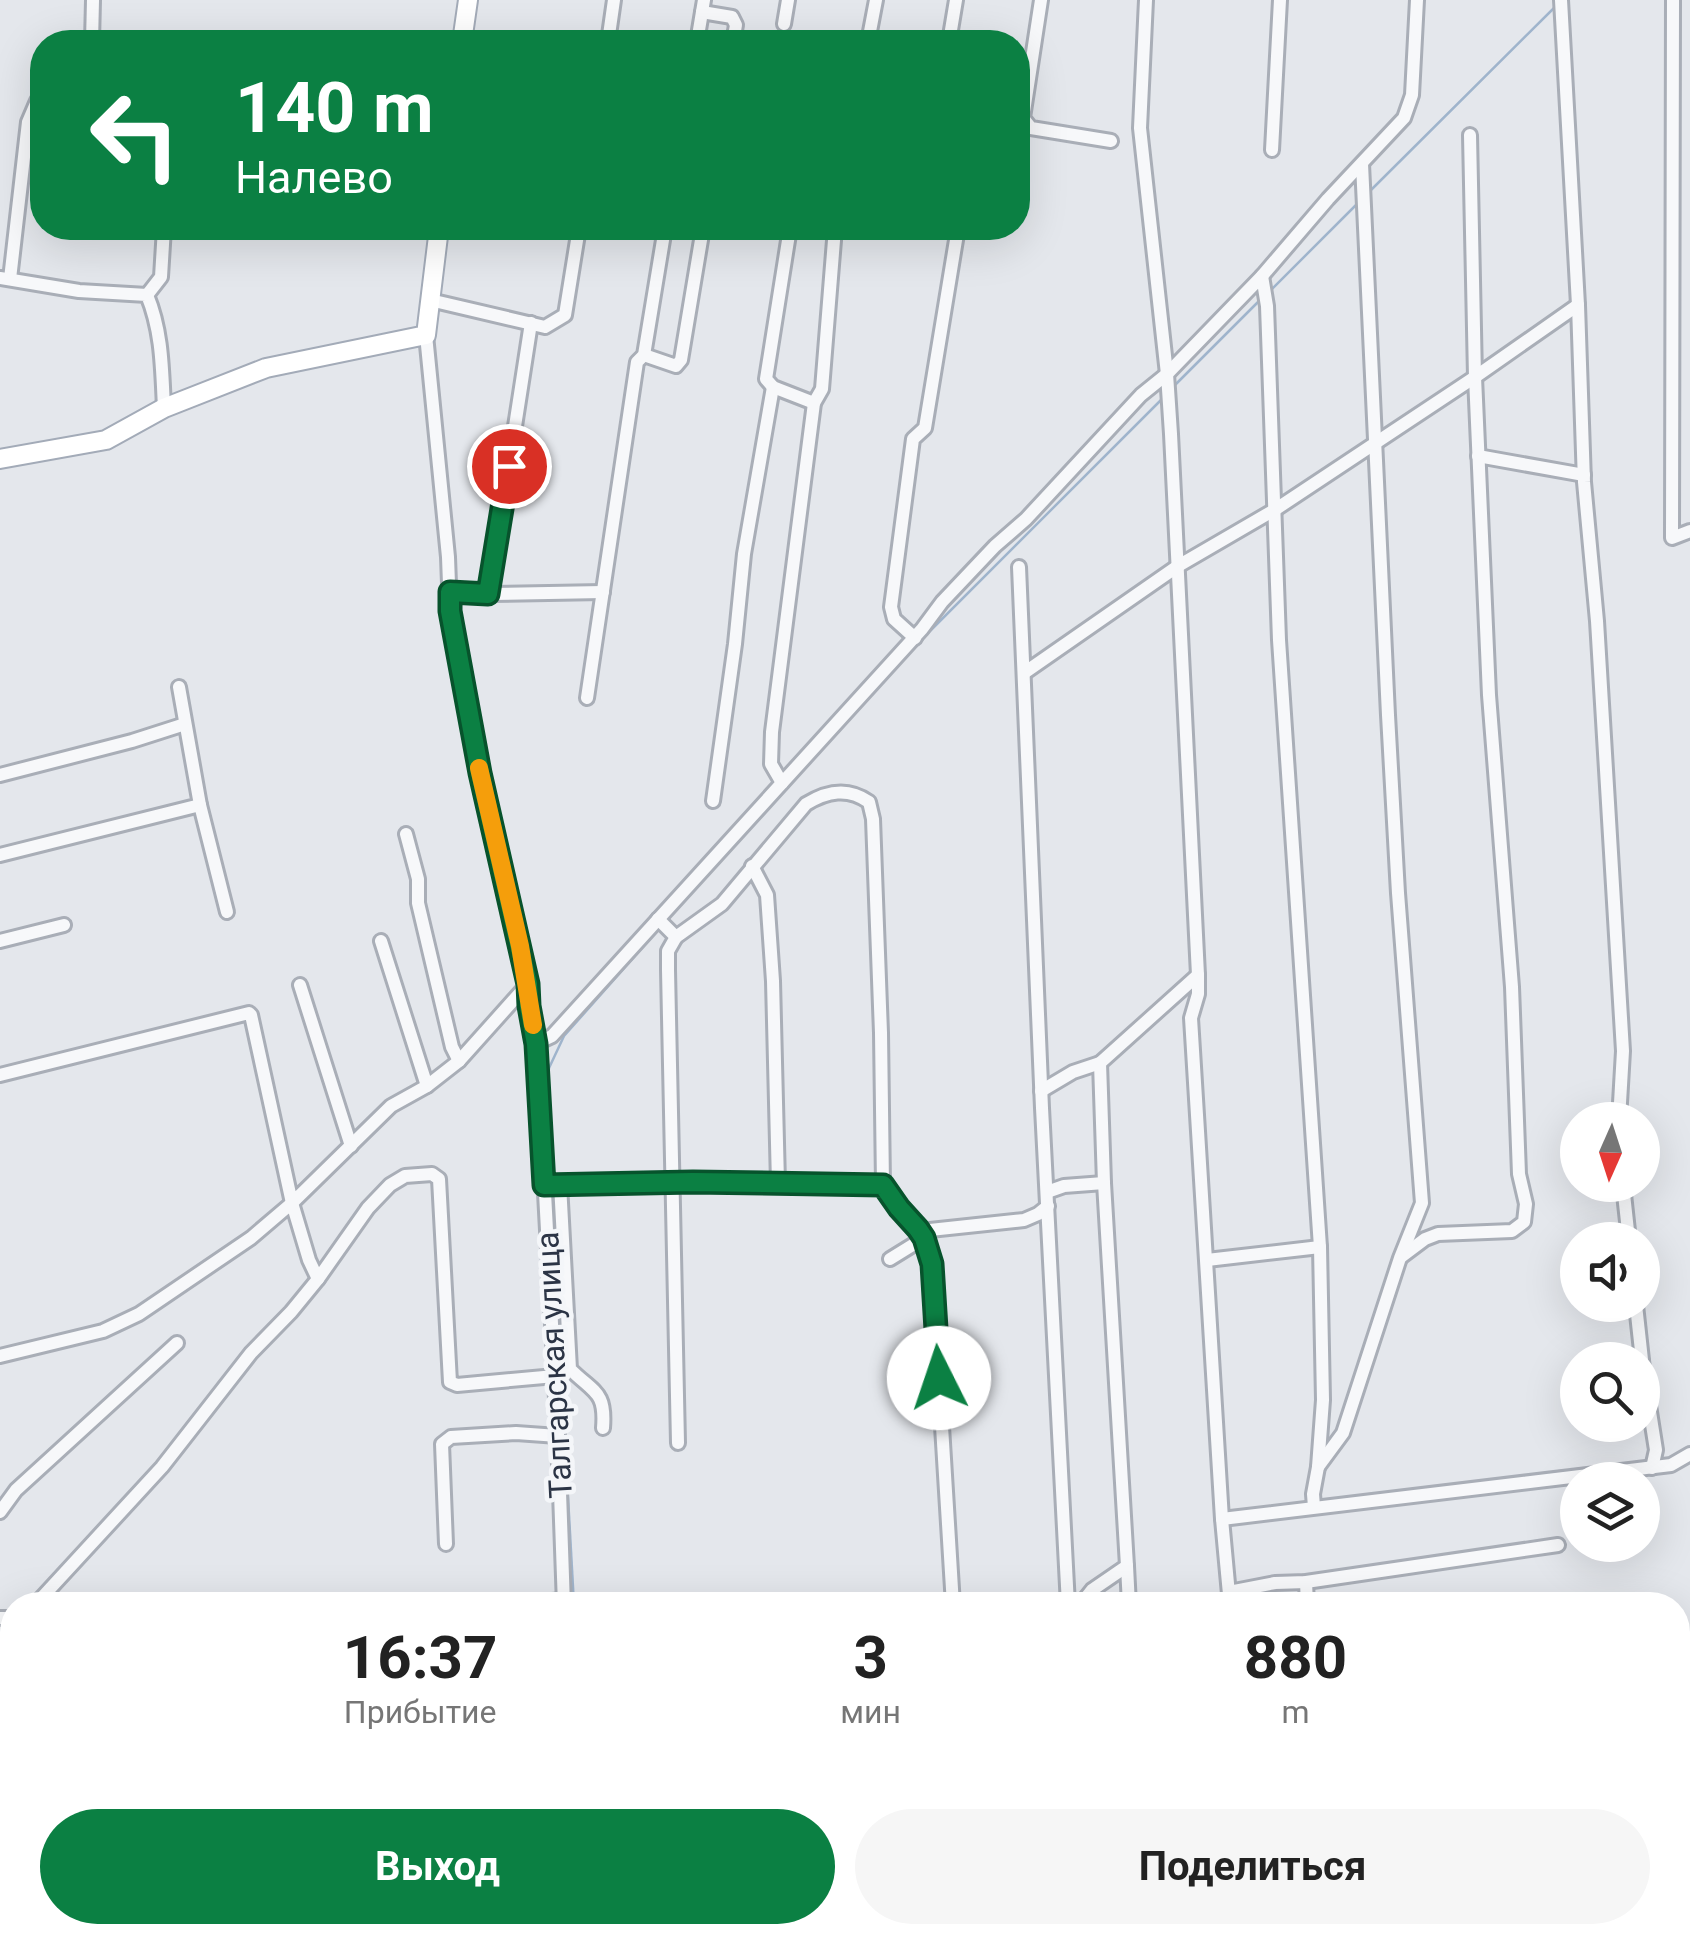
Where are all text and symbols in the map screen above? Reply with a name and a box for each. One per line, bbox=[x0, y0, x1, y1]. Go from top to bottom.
text: 140 m bbox=[235, 67, 434, 149]
icon: left bbox=[70, 70, 200, 200]
text: Налево bbox=[235, 151, 393, 204]
pin bbox=[467, 424, 552, 509]
icon: arrive bbox=[482, 439, 537, 494]
north arrow bbox=[1560, 1102, 1660, 1202]
map controls bbox=[1560, 1102, 1660, 1562]
button: sound bbox=[1560, 1222, 1660, 1322]
street label: Талгарская улица bbox=[528, 1231, 580, 1499]
position arrow bbox=[887, 1326, 991, 1430]
button: search bbox=[1560, 1342, 1660, 1442]
button: layers bbox=[1560, 1462, 1660, 1562]
text: 16:37 bbox=[343, 1622, 497, 1693]
text: 3 bbox=[853, 1622, 888, 1693]
text: 880 bbox=[1244, 1622, 1347, 1693]
text: Прибытие bbox=[344, 1693, 496, 1731]
text: мин bbox=[840, 1693, 901, 1731]
text: m bbox=[1281, 1693, 1310, 1731]
button: Выход bbox=[40, 1809, 835, 1924]
button: Поделиться bbox=[855, 1809, 1650, 1924]

